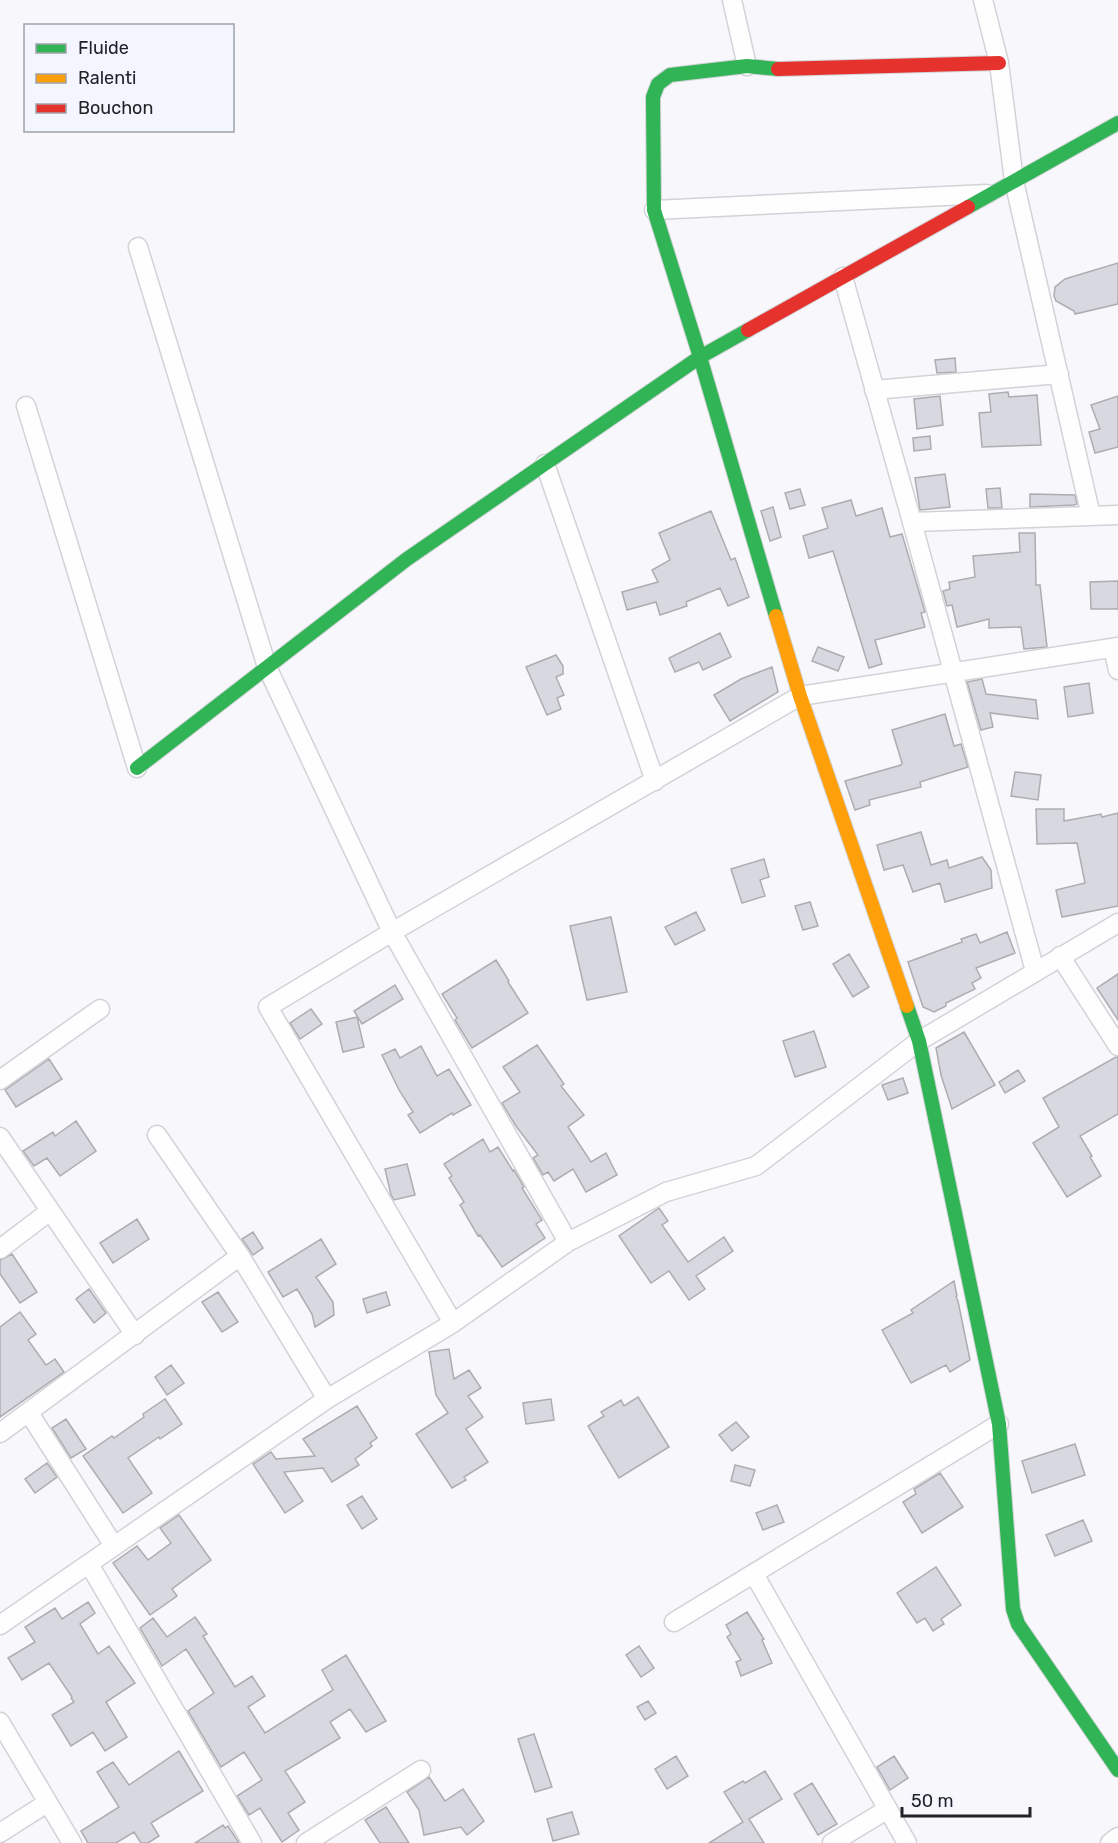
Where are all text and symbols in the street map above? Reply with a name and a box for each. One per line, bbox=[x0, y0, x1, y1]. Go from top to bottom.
legend bbox=[24, 24, 234, 132]
text: Fluide bbox=[78, 37, 129, 59]
text: Ralenti bbox=[78, 67, 136, 89]
text: Bouchon bbox=[78, 97, 153, 119]
scale bar bbox=[902, 1780, 1030, 1818]
text: 50 m bbox=[911, 1790, 954, 1812]

